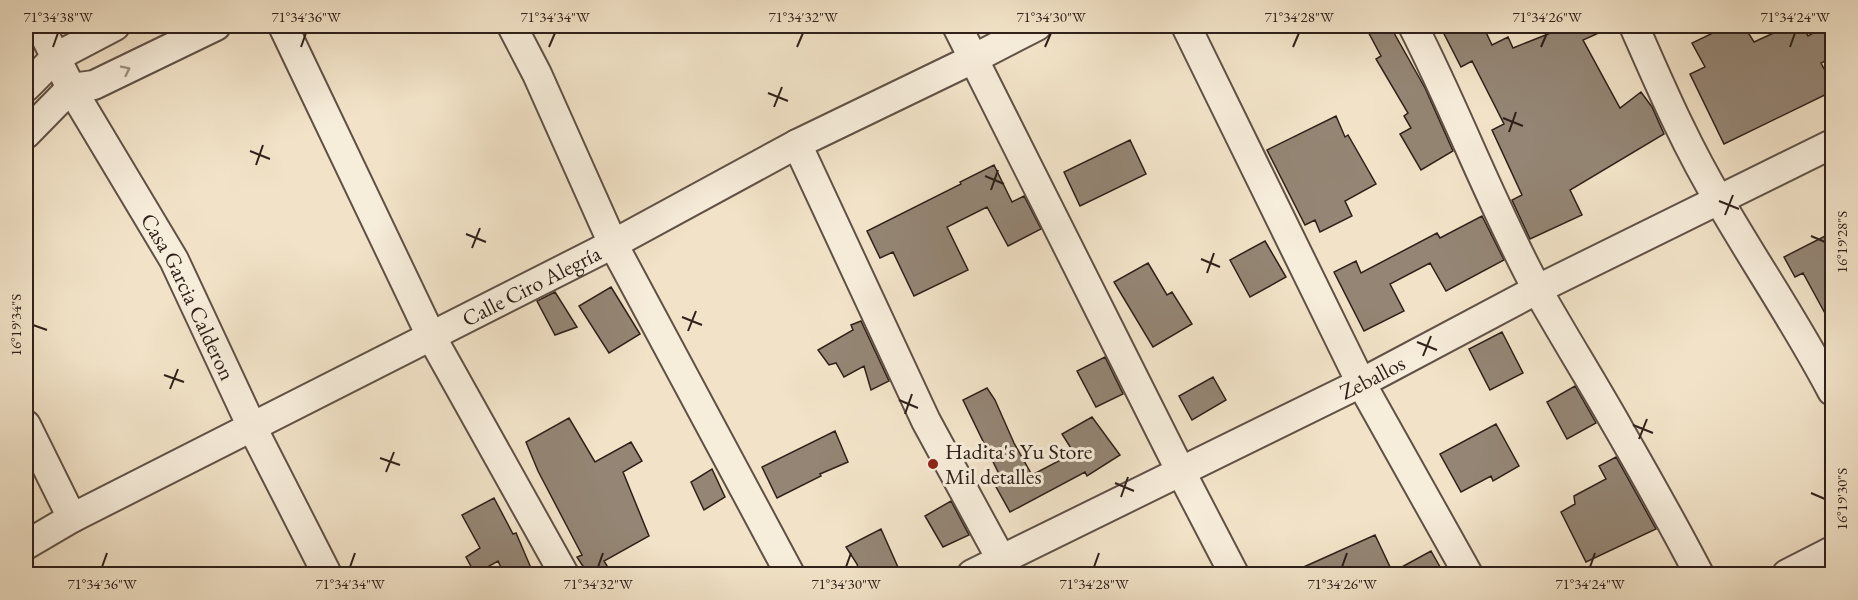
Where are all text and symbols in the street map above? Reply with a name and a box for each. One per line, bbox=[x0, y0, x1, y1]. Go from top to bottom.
text: 71°34'38"W bbox=[23, 7, 93, 26]
text: 71°34'36"W bbox=[271, 7, 341, 26]
text: 71°34'34"W bbox=[520, 7, 590, 26]
text: 71°34'32"W bbox=[768, 7, 838, 26]
text: 71°34'30"W bbox=[1016, 7, 1086, 26]
text: 71°34'28"W bbox=[1264, 7, 1334, 26]
text: 71°34'26"W bbox=[1512, 7, 1582, 26]
text: 71°34'24"W bbox=[1760, 7, 1830, 26]
one-way arrow bbox=[119, 66, 130, 77]
street label: Casa Garcia Calderon bbox=[134, 208, 242, 385]
text: 16°19'28"S bbox=[1832, 211, 1851, 273]
street label: Calle Ciro Alegría bbox=[457, 239, 606, 333]
text: 16°19'34"S bbox=[6, 294, 25, 356]
street label: Zeballos bbox=[1335, 348, 1410, 406]
place label: Hadita's Yu Store Mil detalles bbox=[945, 437, 1093, 491]
marker: Hadita's Yu Store Mil detalles bbox=[926, 457, 940, 471]
text: 16°19'30"S bbox=[1832, 468, 1851, 530]
text: 71°34'36"W bbox=[67, 574, 137, 593]
text: 71°34'34"W bbox=[315, 574, 385, 593]
text: 71°34'32"W bbox=[563, 574, 633, 593]
text: 71°34'30"W bbox=[811, 574, 881, 593]
text: 71°34'28"W bbox=[1059, 574, 1129, 593]
text: 71°34'26"W bbox=[1307, 574, 1377, 593]
text: 71°34'24"W bbox=[1555, 574, 1625, 593]

